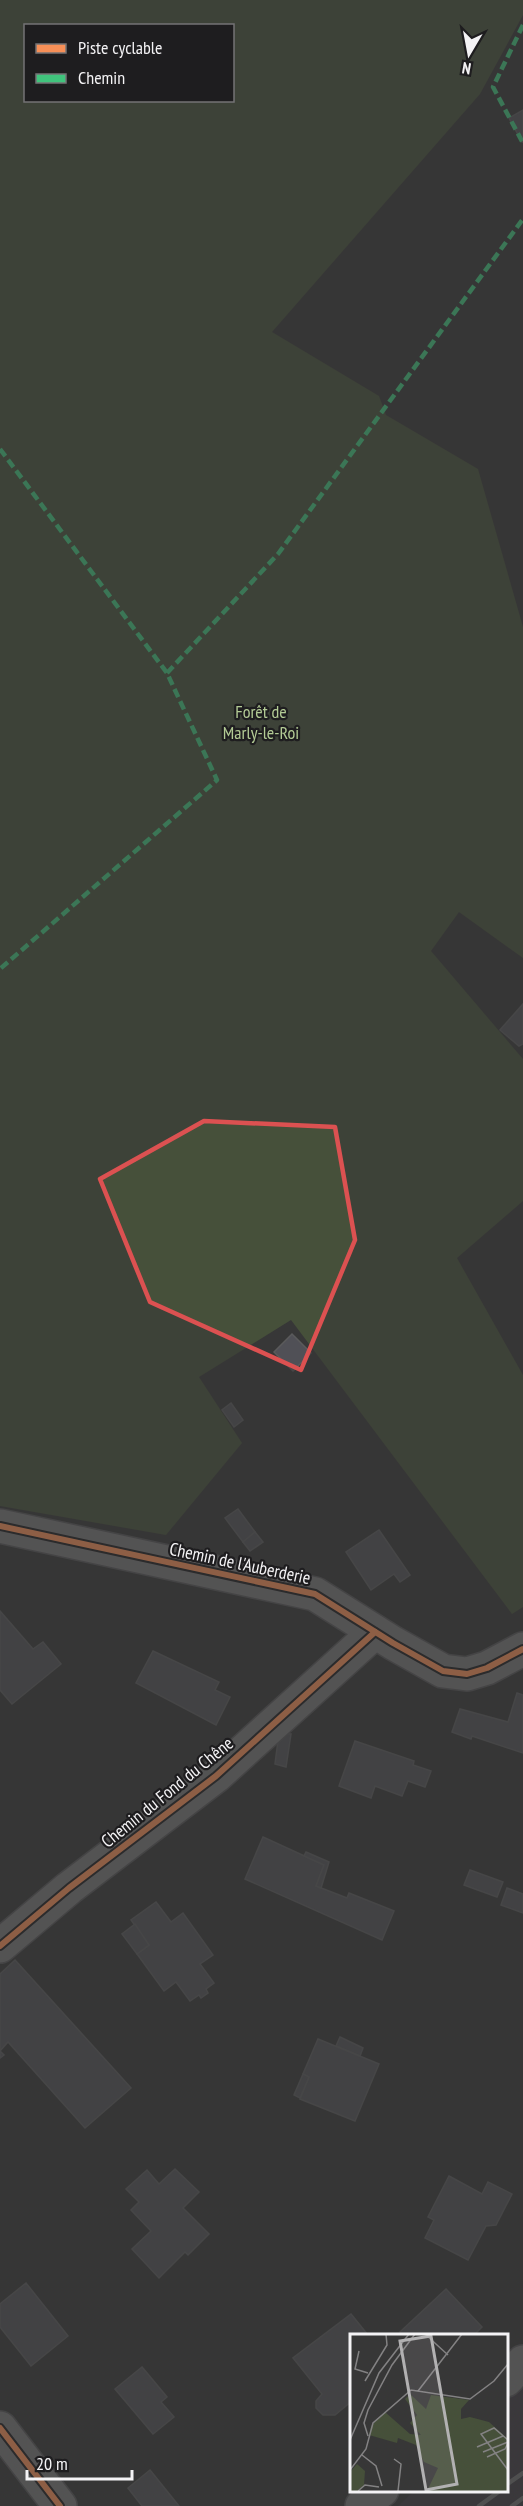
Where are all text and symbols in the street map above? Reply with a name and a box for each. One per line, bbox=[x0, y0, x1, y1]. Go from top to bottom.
legend bbox=[24, 24, 234, 102]
north arrow bbox=[439, 24, 499, 84]
text: Piste cyclable bbox=[78, 36, 162, 59]
text: N bbox=[460, 58, 472, 79]
text: Chemin bbox=[78, 66, 125, 89]
park label: Forêt de Marly-le-Roi bbox=[223, 700, 299, 744]
street label: Chemin de l'Auberderie bbox=[167, 1537, 313, 1589]
street label: Chemin du Fond du Chêne bbox=[96, 1732, 238, 1852]
inset map bbox=[350, 2334, 508, 2491]
scale bar bbox=[27, 2443, 132, 2481]
text: 20 m bbox=[36, 2452, 68, 2475]

